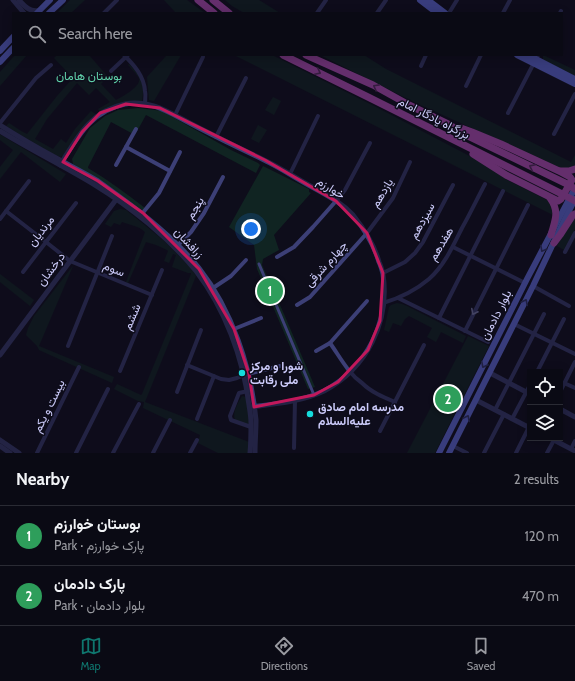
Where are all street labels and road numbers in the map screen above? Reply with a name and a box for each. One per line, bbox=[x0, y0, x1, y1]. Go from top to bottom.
street label: بزرگراه یادگار امام bbox=[395, 93, 473, 143]
street label: خوارزم bbox=[314, 173, 348, 203]
street label: یازدهم bbox=[367, 175, 397, 211]
street label: پنجم bbox=[182, 194, 208, 222]
street label: سیزدهم bbox=[405, 200, 439, 242]
street label: مرنديان bbox=[24, 212, 58, 250]
street label: زرافشان bbox=[171, 224, 207, 262]
street label: هفدهم bbox=[425, 224, 457, 264]
street label: چهارم شرقی bbox=[301, 238, 351, 290]
street label: درخشان bbox=[33, 249, 69, 289]
street label: سوم bbox=[101, 257, 127, 281]
street label: بلوار دادمان bbox=[477, 287, 515, 343]
street label: ششم bbox=[119, 301, 145, 333]
street label: بیست و یکم bbox=[29, 377, 69, 435]

